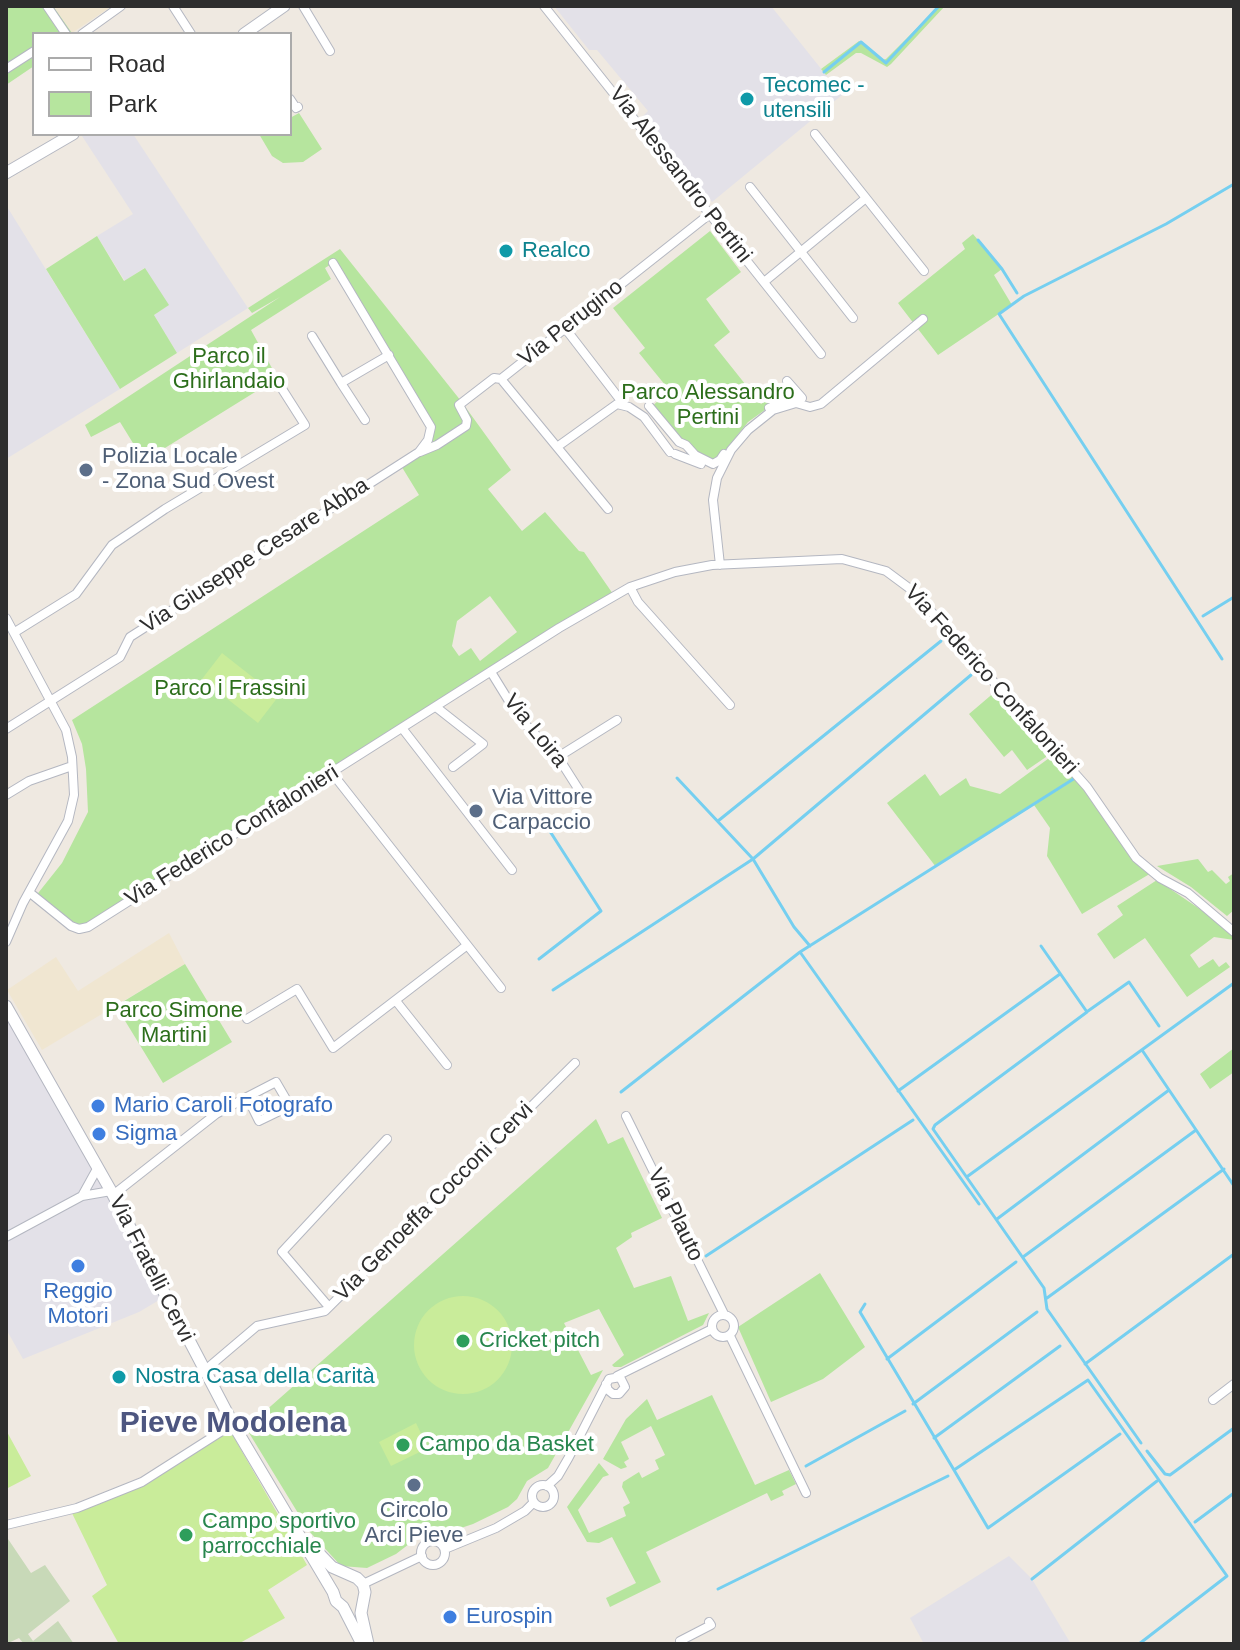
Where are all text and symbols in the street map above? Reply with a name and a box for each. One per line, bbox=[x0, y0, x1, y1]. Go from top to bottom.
legend bbox=[32, 32, 292, 136]
text: Road bbox=[108, 50, 165, 77]
place label: Tecomec - utensili bbox=[763, 73, 864, 124]
street label: Via Alessandro Pertini bbox=[603, 82, 757, 268]
text: Park bbox=[108, 90, 157, 117]
marker: Tecomec - utensili bbox=[738, 90, 756, 108]
place label: Realco bbox=[522, 238, 590, 264]
marker: Realco bbox=[497, 242, 515, 260]
street label: Via Perugino bbox=[513, 274, 629, 372]
park label: Parco il Ghirlandaio bbox=[173, 344, 285, 396]
park label: Parco Alessandro Pertini bbox=[621, 380, 795, 432]
place label: Polizia Locale - Zona Sud Ovest bbox=[102, 444, 274, 496]
marker: Polizia Locale - Zona Sud Ovest bbox=[77, 461, 95, 479]
street label: Via Giuseppe Cesare Abba bbox=[136, 472, 374, 640]
street label: Via Federico Confalonieri bbox=[899, 580, 1083, 780]
park label: Parco i Frassini bbox=[154, 676, 306, 702]
street label: Via Loira bbox=[498, 689, 572, 773]
street label: Via Federico Confalonieri bbox=[120, 759, 344, 913]
place label: Via Vittore Carpaccio bbox=[492, 785, 593, 836]
marker: Via Vittore Carpaccio bbox=[467, 802, 485, 820]
park label: Parco Simone Martini bbox=[105, 998, 243, 1050]
place label: Mario Caroli Fotografo bbox=[114, 1093, 333, 1119]
marker: Mario Caroli Fotografo bbox=[89, 1097, 107, 1115]
street label: Via Genoeffa Cocconi Cervi bbox=[329, 1097, 539, 1307]
place label: Sigma bbox=[115, 1121, 177, 1147]
marker: Sigma bbox=[90, 1125, 108, 1143]
street label: Via Plauto bbox=[641, 1164, 709, 1266]
street label: Via Fratelli Cervi bbox=[103, 1191, 199, 1347]
marker: Reggio Motori bbox=[69, 1257, 87, 1275]
place label: Reggio Motori bbox=[43, 1279, 113, 1330]
place label: Cricket pitch bbox=[479, 1328, 600, 1354]
marker: Cricket pitch bbox=[454, 1332, 472, 1350]
place label: Nostra Casa della Carità bbox=[135, 1364, 375, 1390]
marker: Nostra Casa della Carità bbox=[110, 1368, 128, 1386]
district label: Pieve Modolena bbox=[120, 1406, 346, 1442]
place label: Campo da Basket bbox=[419, 1432, 594, 1458]
marker: Campo da Basket bbox=[394, 1436, 412, 1454]
marker: Circolo Arci Pieve bbox=[405, 1476, 423, 1494]
place label: Circolo Arci Pieve bbox=[364, 1498, 464, 1550]
place label: Campo sportivo parrocchiale bbox=[202, 1509, 356, 1560]
marker: Campo sportivo parrocchiale bbox=[177, 1526, 195, 1544]
place label: Eurospin bbox=[466, 1604, 553, 1630]
marker: Eurospin bbox=[441, 1608, 459, 1626]

